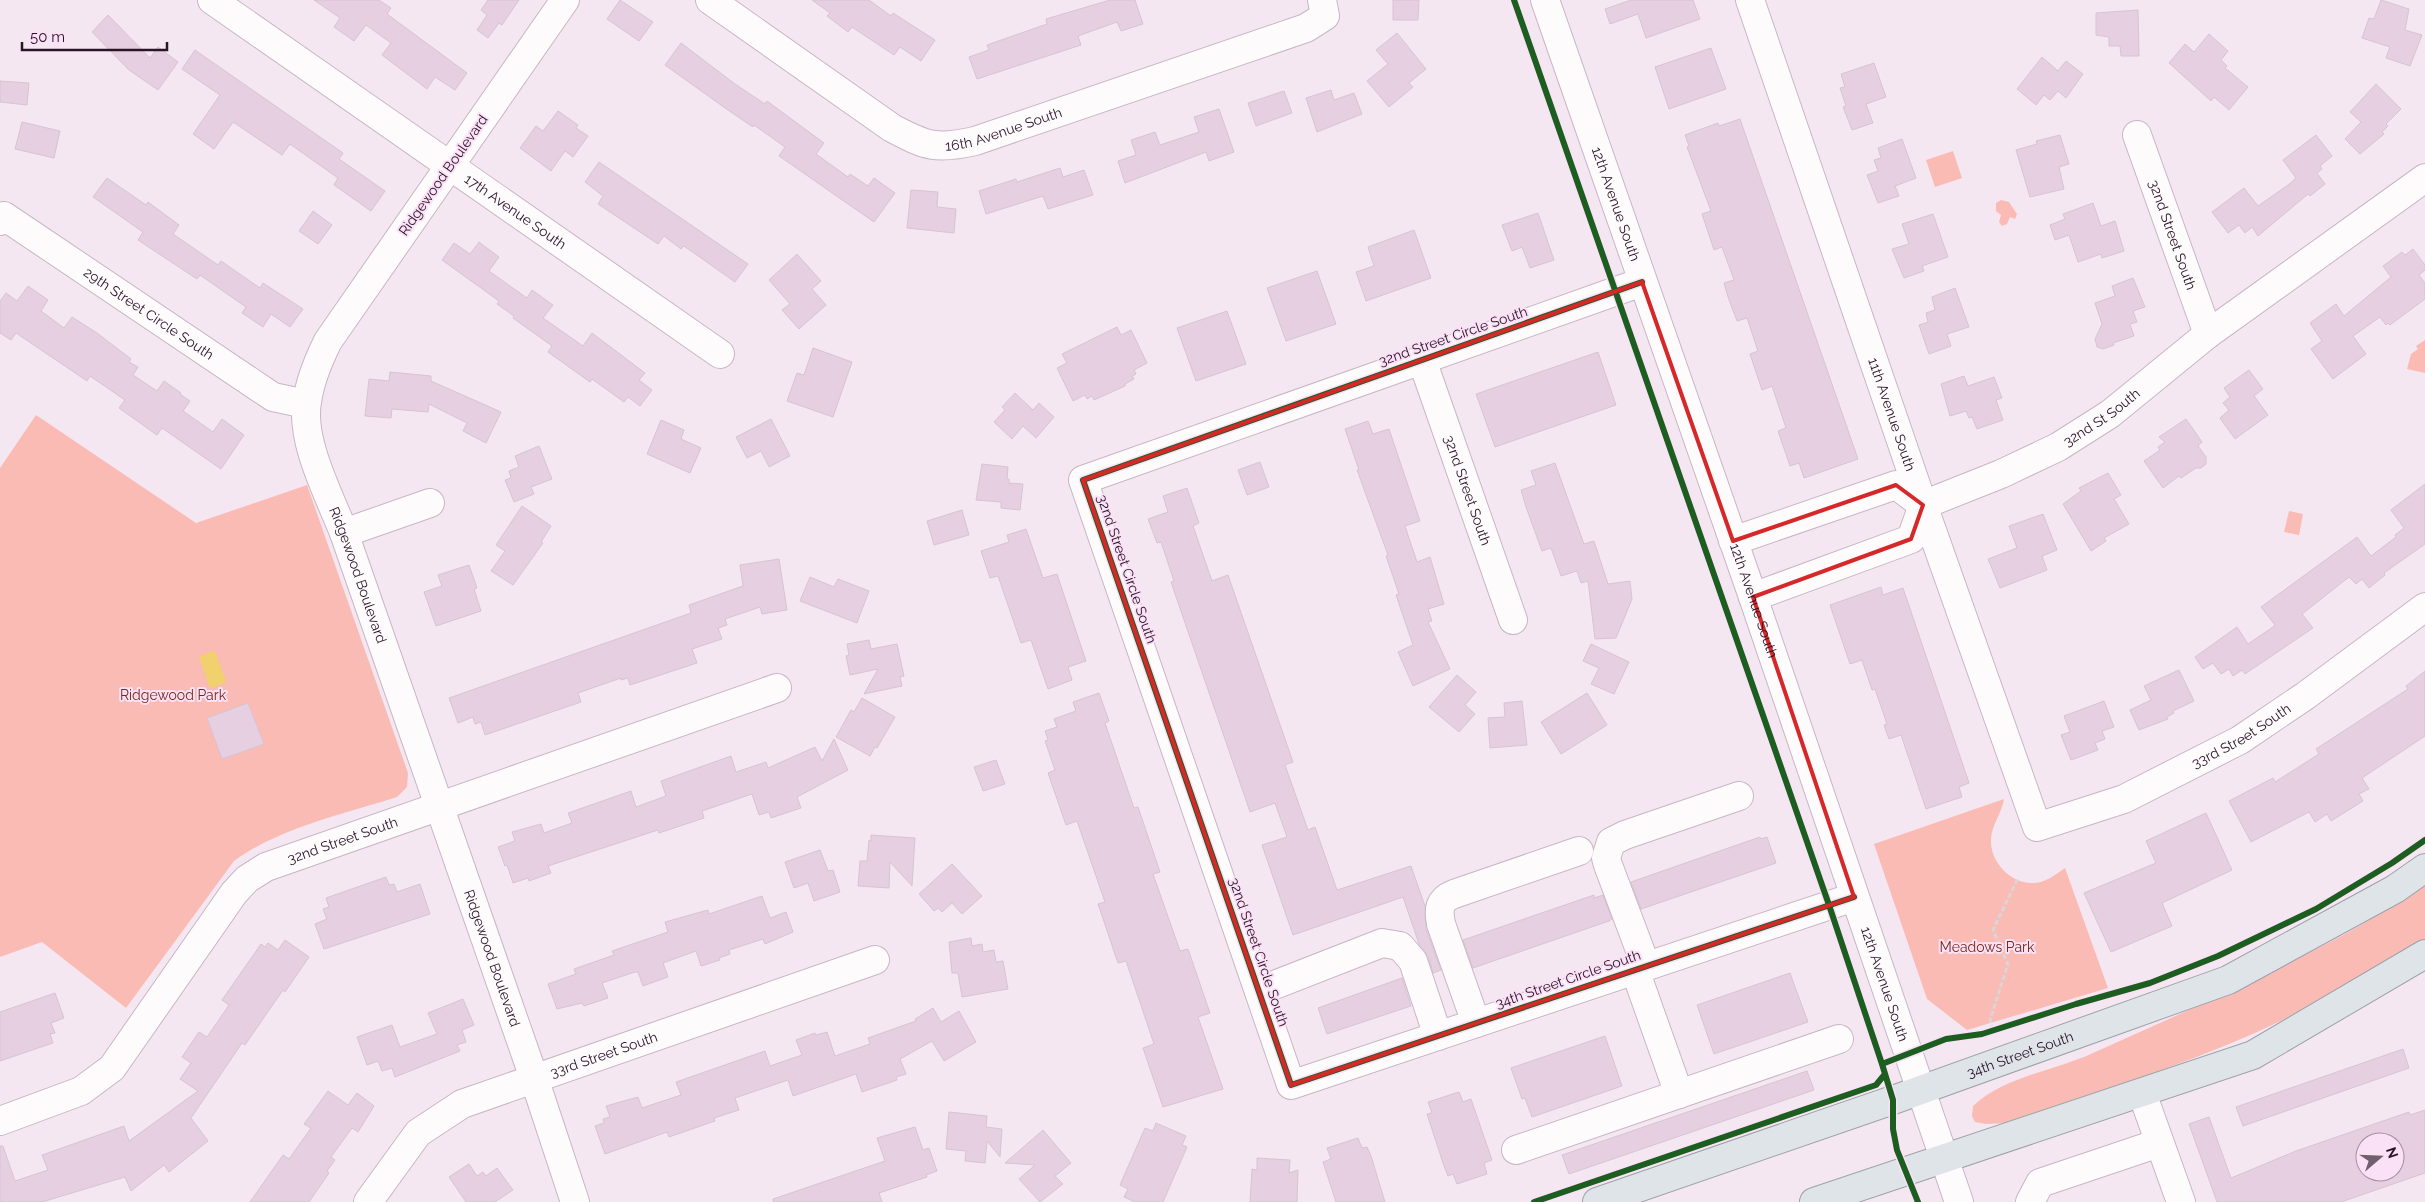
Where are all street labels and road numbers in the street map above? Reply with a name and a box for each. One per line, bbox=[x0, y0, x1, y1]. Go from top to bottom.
street label: 16th Avenue South bbox=[945, 104, 1064, 154]
street label: Ridgewood Boulevard bbox=[395, 112, 491, 238]
street label: 12th Avenue South bbox=[1589, 145, 1643, 263]
street label: 17th Avenue South bbox=[462, 171, 569, 252]
street label: 32nd Street South bbox=[2146, 178, 2200, 292]
street label: 29th Street Circle South bbox=[81, 264, 217, 363]
street label: 32nd Street Circle South bbox=[1377, 303, 1529, 369]
street label: 11th Avenue South bbox=[1865, 356, 1919, 473]
street label: 32nd St South bbox=[2060, 385, 2143, 450]
street label: 32nd Street South bbox=[1441, 433, 1494, 548]
street label: 32nd Street Circle South bbox=[1094, 493, 1160, 645]
street label: Ridgewood Boulevard bbox=[326, 504, 390, 645]
street label: 12th Avenue South bbox=[1727, 541, 1781, 660]
street label: 33rd Street South bbox=[2189, 700, 2294, 771]
street label: 32nd Street South bbox=[285, 814, 400, 867]
street label: 32nd Street Circle South bbox=[1226, 876, 1292, 1028]
street label: Ridgewood Boulevard bbox=[461, 888, 523, 1029]
street label: 12th Avenue South bbox=[1858, 925, 1912, 1043]
street label: 34th Street Circle South bbox=[1493, 947, 1643, 1011]
street label: 34th Street South bbox=[1965, 1028, 2075, 1081]
street label: 33rd Street South bbox=[548, 1029, 659, 1081]

